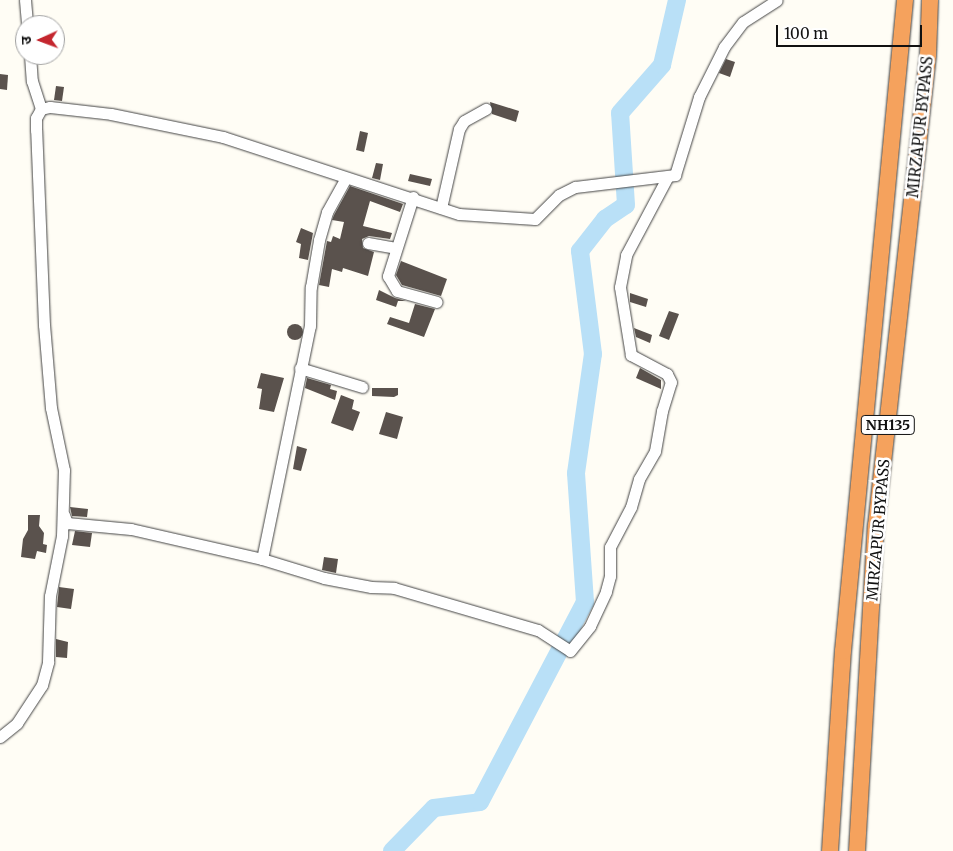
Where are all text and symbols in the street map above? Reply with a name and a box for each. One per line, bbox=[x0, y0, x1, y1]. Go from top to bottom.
north arrow bbox=[15, 15, 65, 65]
scale bar bbox=[778, 15, 924, 47]
text: 100 m bbox=[784, 24, 828, 43]
text: उ bbox=[17, 36, 35, 45]
street label: MIRZAPUR BYPASS bbox=[904, 55, 936, 199]
road number: NH135 bbox=[860, 414, 916, 436]
street label: MIRZAPUR BYPASS bbox=[863, 458, 893, 602]

